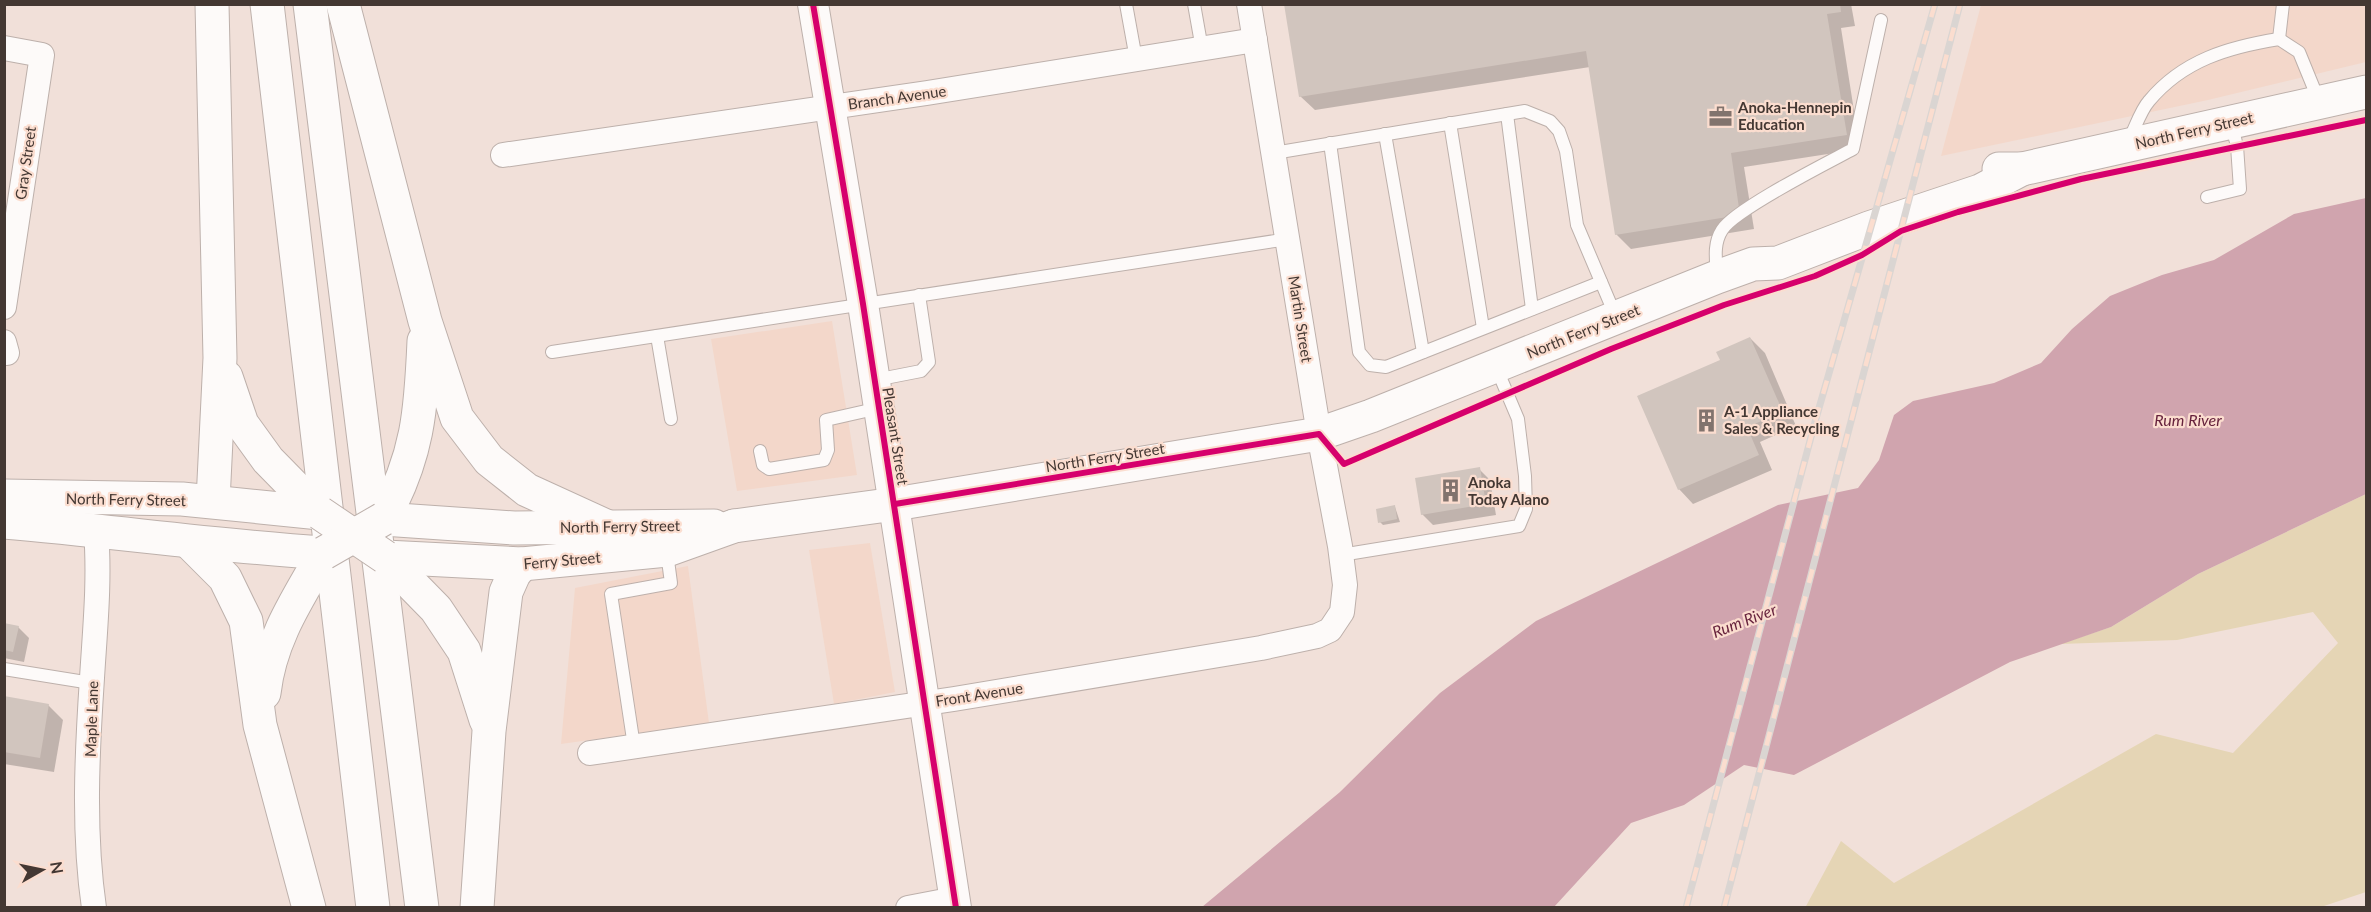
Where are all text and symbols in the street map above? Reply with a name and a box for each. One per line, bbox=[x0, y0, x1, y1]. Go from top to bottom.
street label: Branch Avenue bbox=[847, 81, 947, 113]
place label: Anoka-Hennepin Education bbox=[1737, 98, 1852, 133]
office icon: Anoka-Hennepin Education bbox=[1707, 103, 1733, 129]
street label: North Ferry Street bbox=[2133, 108, 2255, 152]
street label: Gray Street bbox=[11, 124, 39, 201]
street label: Martin Street bbox=[1285, 274, 1317, 364]
street label: North Ferry Street bbox=[1524, 300, 1643, 362]
street label: Pleasant Street bbox=[879, 386, 913, 487]
place label: A-1 Appliance Sales & Recycling bbox=[1723, 402, 1839, 437]
building icon: A-1 Appliance Sales & Recycling bbox=[1693, 407, 1719, 433]
water label: Rum River bbox=[2154, 410, 2222, 429]
street label: North Ferry Street bbox=[1044, 439, 1166, 475]
place label: Anoka Today Alano bbox=[1467, 473, 1550, 508]
building icon: Anoka Today Alano bbox=[1437, 478, 1463, 504]
street label: North Ferry Street bbox=[66, 489, 187, 509]
street label: North Ferry Street bbox=[560, 516, 681, 536]
street label: Ferry Street bbox=[523, 548, 602, 572]
water label: Rum River bbox=[1709, 599, 1779, 641]
street label: Front Avenue bbox=[934, 678, 1024, 710]
street label: Maple Lane bbox=[81, 680, 101, 757]
north arrow bbox=[12, 840, 72, 900]
text: N bbox=[47, 860, 68, 875]

